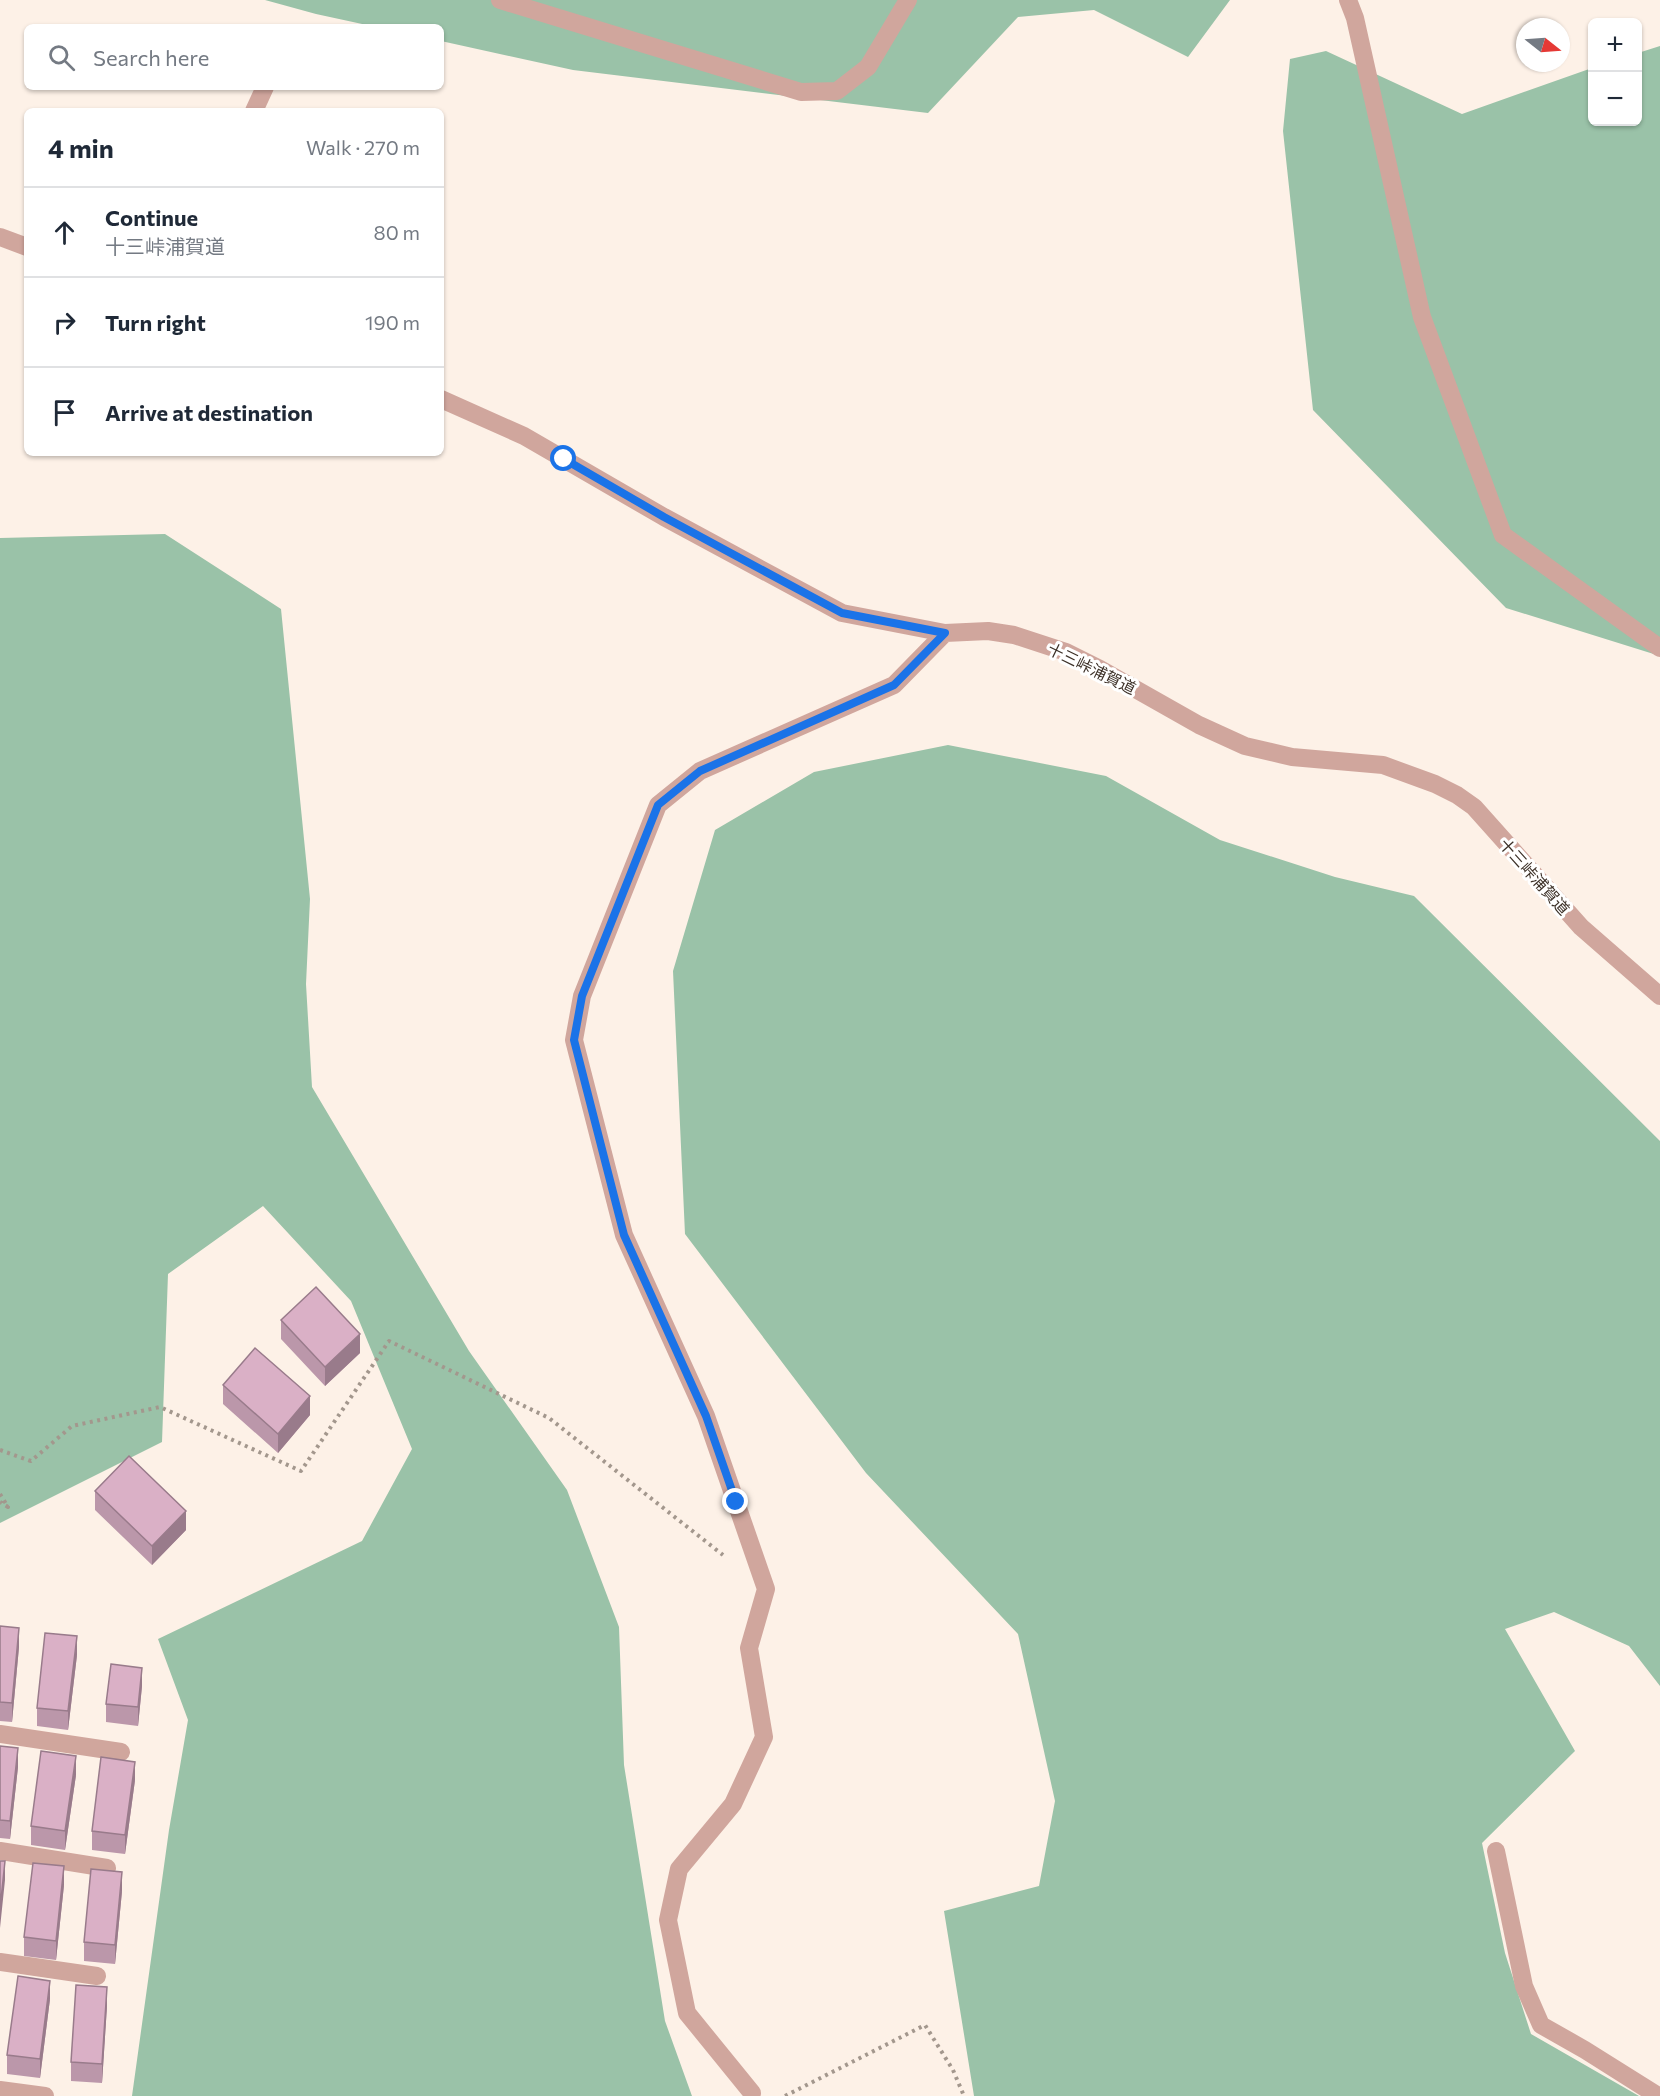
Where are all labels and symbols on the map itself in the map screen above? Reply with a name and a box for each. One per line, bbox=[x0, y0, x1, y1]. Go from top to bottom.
north arrow bbox=[1516, 18, 1570, 72]
route start bbox=[550, 445, 576, 471]
street label: 十三峠浦賀道 bbox=[1045, 638, 1139, 698]
street label: 十三峠浦賀道 bbox=[1496, 834, 1574, 918]
route end bbox=[722, 1488, 748, 1514]

